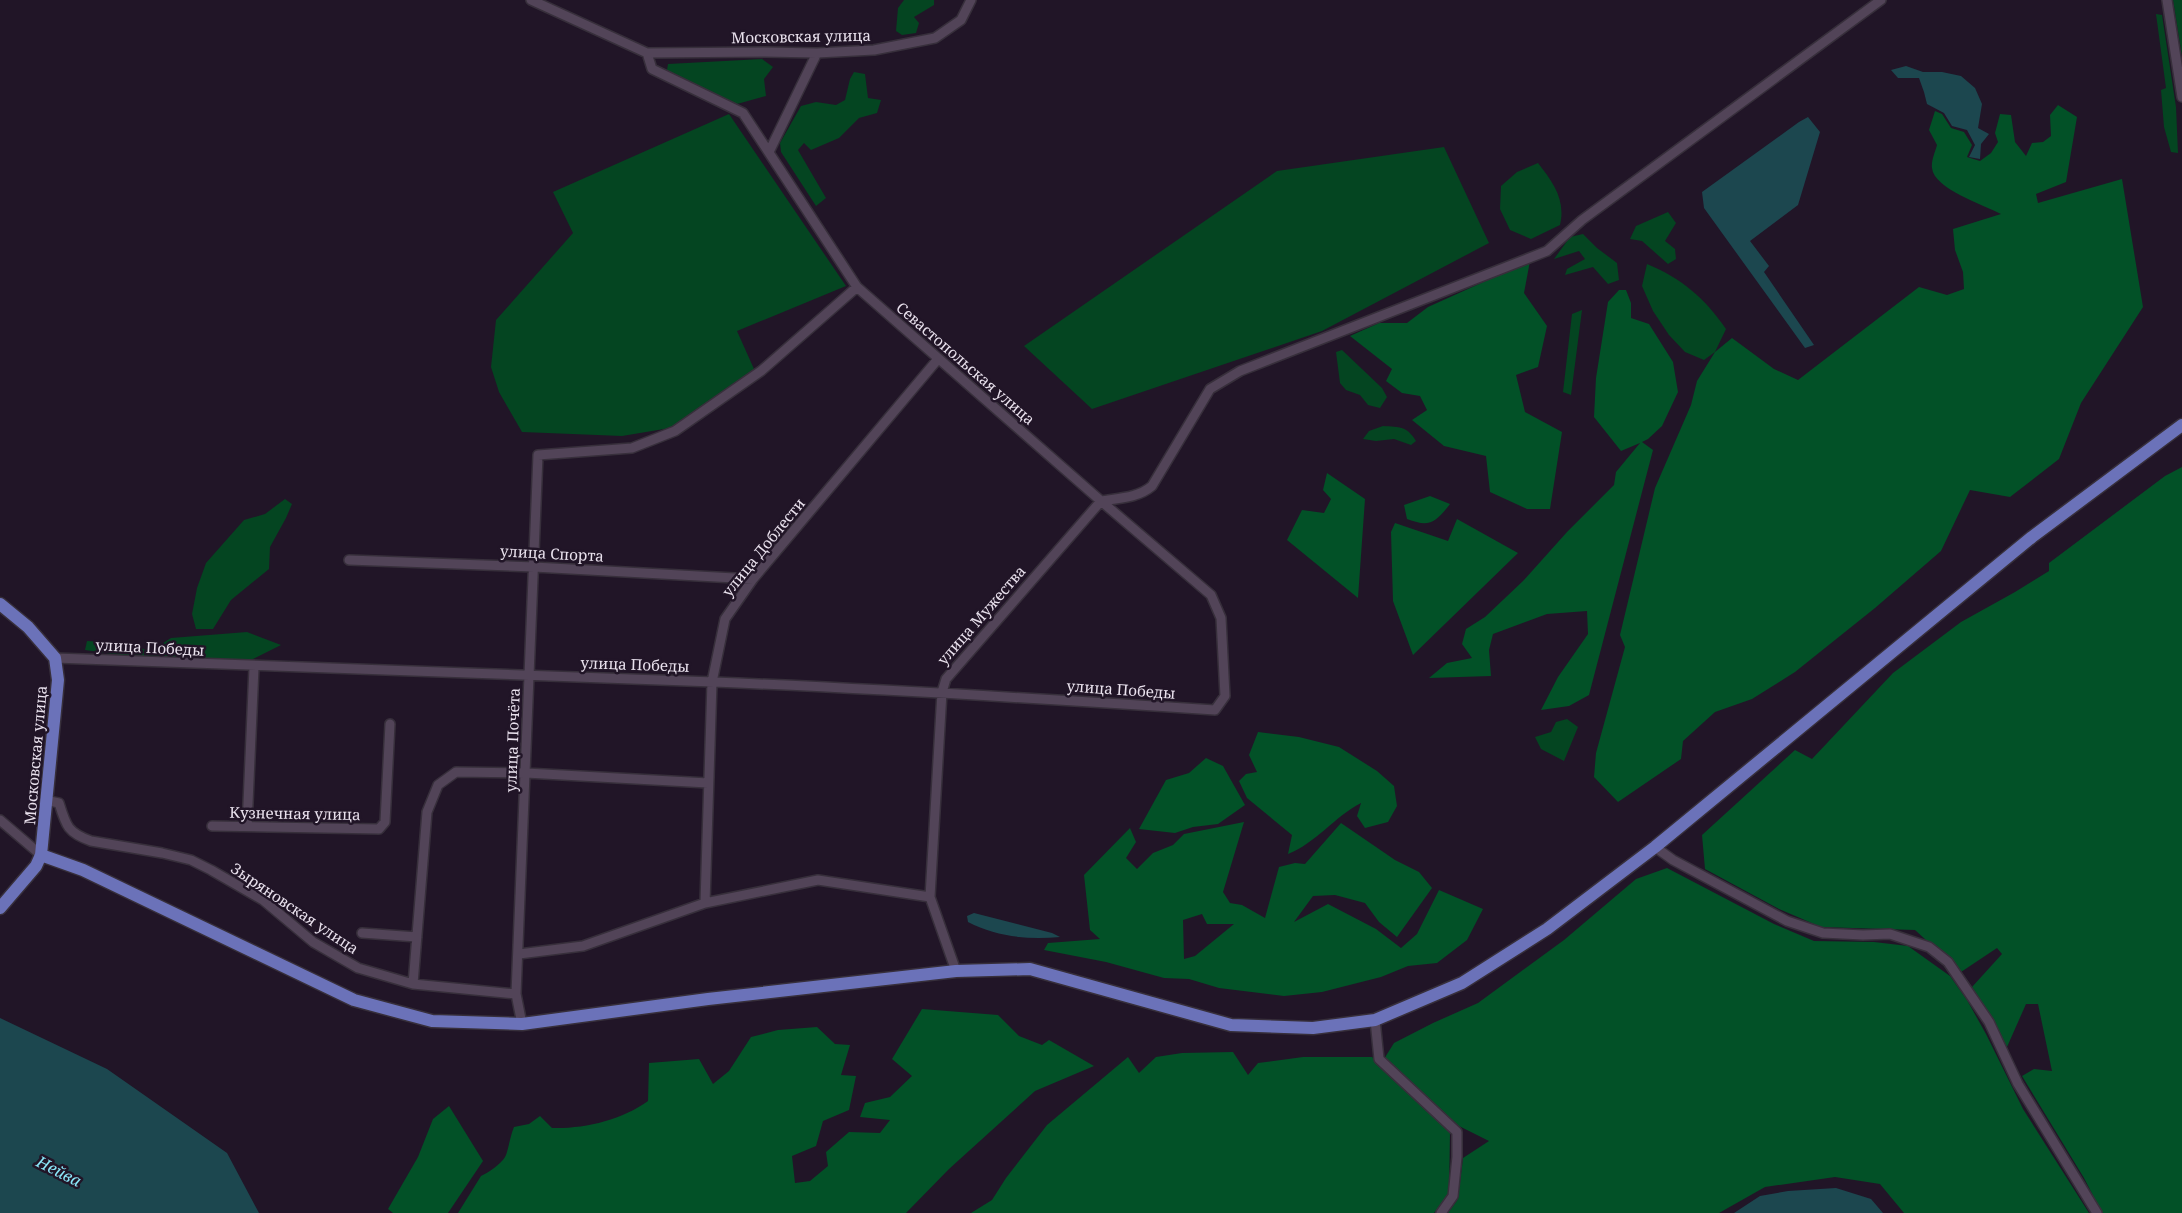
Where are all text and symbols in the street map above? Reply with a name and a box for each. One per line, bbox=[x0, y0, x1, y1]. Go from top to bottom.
street label: Московская улица bbox=[731, 25, 871, 47]
street label: Севастопольская улица bbox=[892, 297, 1040, 429]
street label: улица Доблести bbox=[717, 494, 809, 600]
street label: улица Спорта bbox=[500, 540, 604, 566]
street label: улица Мужества bbox=[932, 561, 1030, 669]
street label: улица Победы bbox=[95, 634, 205, 660]
street label: улица Победы bbox=[580, 652, 690, 676]
street label: улица Победы bbox=[1066, 675, 1176, 703]
street label: Московская улица bbox=[19, 684, 51, 826]
street label: улица Почёта bbox=[500, 687, 524, 793]
street label: Кузнечная улица bbox=[229, 802, 361, 824]
street label: Зыряновская улица bbox=[227, 858, 363, 958]
water label: Нейва bbox=[32, 1150, 85, 1192]

